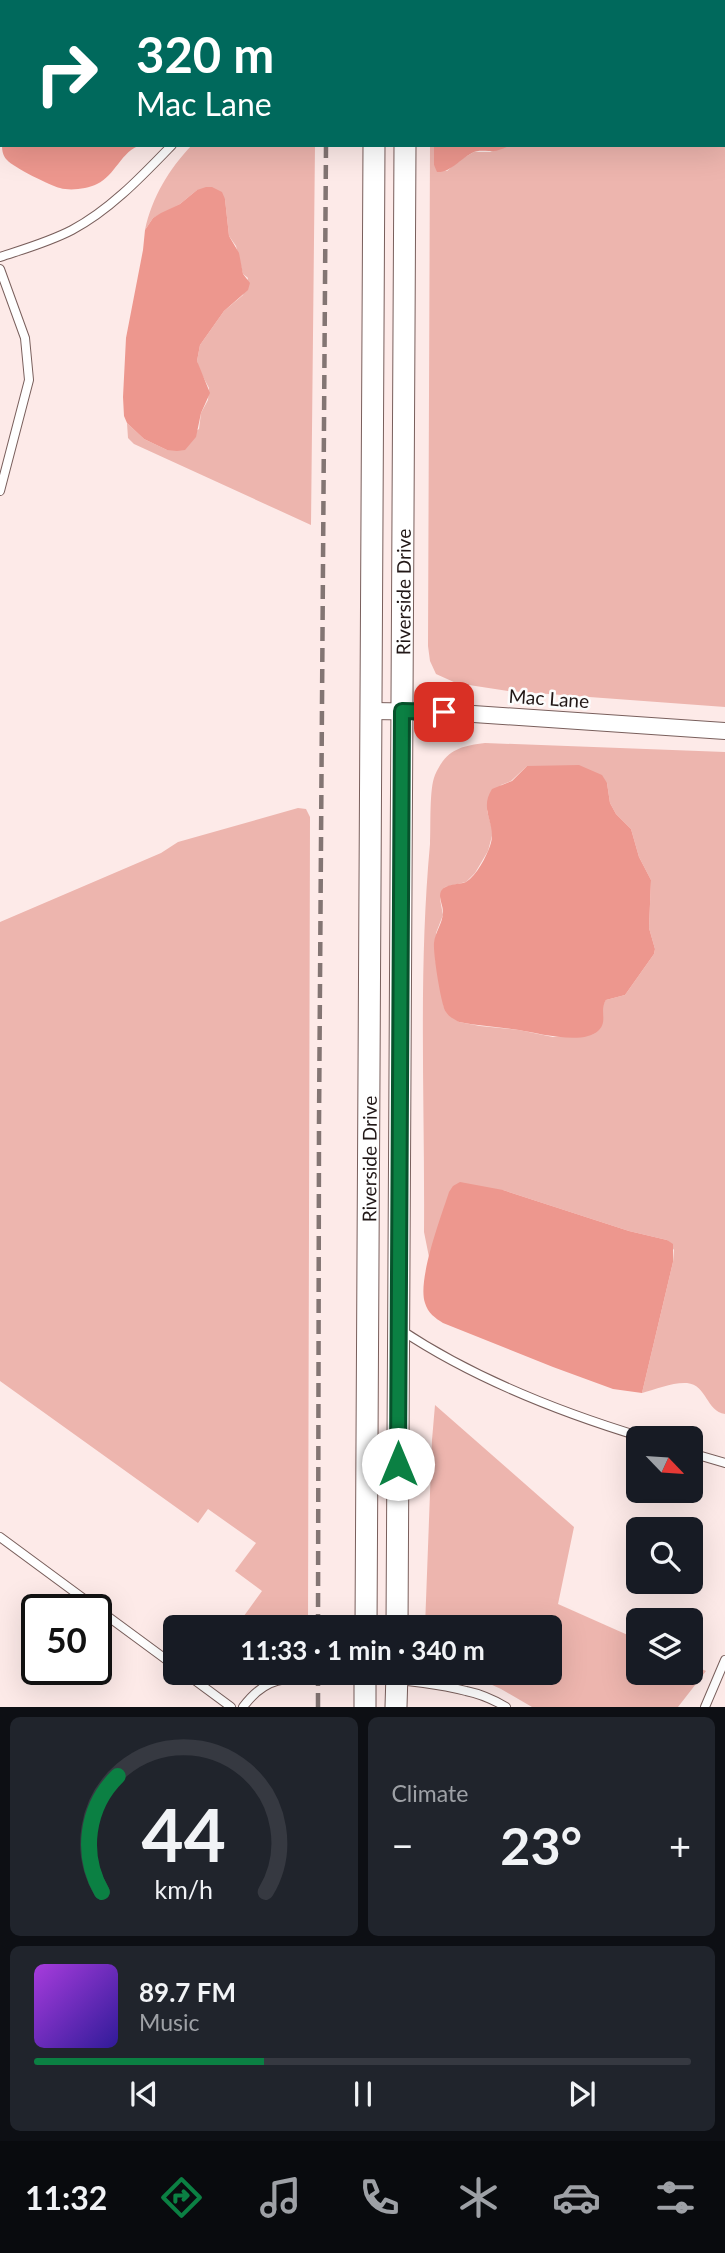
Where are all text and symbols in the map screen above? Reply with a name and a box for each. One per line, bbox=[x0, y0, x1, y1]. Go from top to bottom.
text: 320 m bbox=[136, 25, 274, 83]
icon: right bbox=[21, 28, 112, 119]
text: Mac Lane bbox=[136, 84, 272, 123]
street label: Riverside Drive bbox=[391, 529, 414, 655]
pin bbox=[414, 682, 474, 742]
street label: Mac Lane bbox=[508, 684, 590, 712]
icon: arrive bbox=[425, 693, 463, 731]
street label: Riverside Drive bbox=[357, 1096, 380, 1222]
north arrow bbox=[626, 1426, 704, 1503]
map controls bbox=[626, 1426, 703, 1685]
position arrow bbox=[361, 1427, 435, 1501]
button: search bbox=[626, 1517, 703, 1594]
speed limit sign: 50 bbox=[21, 1594, 112, 1685]
button: layers bbox=[626, 1608, 703, 1685]
text: 11:33 · 1 min · 340 m bbox=[240, 1634, 485, 1666]
text: Climate bbox=[392, 1779, 468, 1807]
text: 44 bbox=[142, 1791, 226, 1879]
text: 23° bbox=[500, 1814, 582, 1876]
text: − bbox=[392, 1822, 414, 1868]
text: + bbox=[669, 1822, 691, 1868]
text: km/h bbox=[154, 1874, 213, 1904]
text: 89.7 FM bbox=[139, 1976, 236, 2008]
text: Music bbox=[139, 2008, 199, 2036]
icon: previous bbox=[125, 2075, 163, 2113]
icon: pause bbox=[344, 2075, 382, 2113]
icon: next bbox=[563, 2075, 601, 2113]
icon: directions bbox=[157, 2173, 206, 2222]
icon: music bbox=[256, 2173, 305, 2222]
icon: phone bbox=[355, 2173, 404, 2222]
icon: climate bbox=[454, 2173, 503, 2222]
icon: car bbox=[552, 2173, 601, 2222]
icon: filters bbox=[651, 2173, 700, 2222]
text: 11:32 bbox=[25, 2178, 107, 2217]

